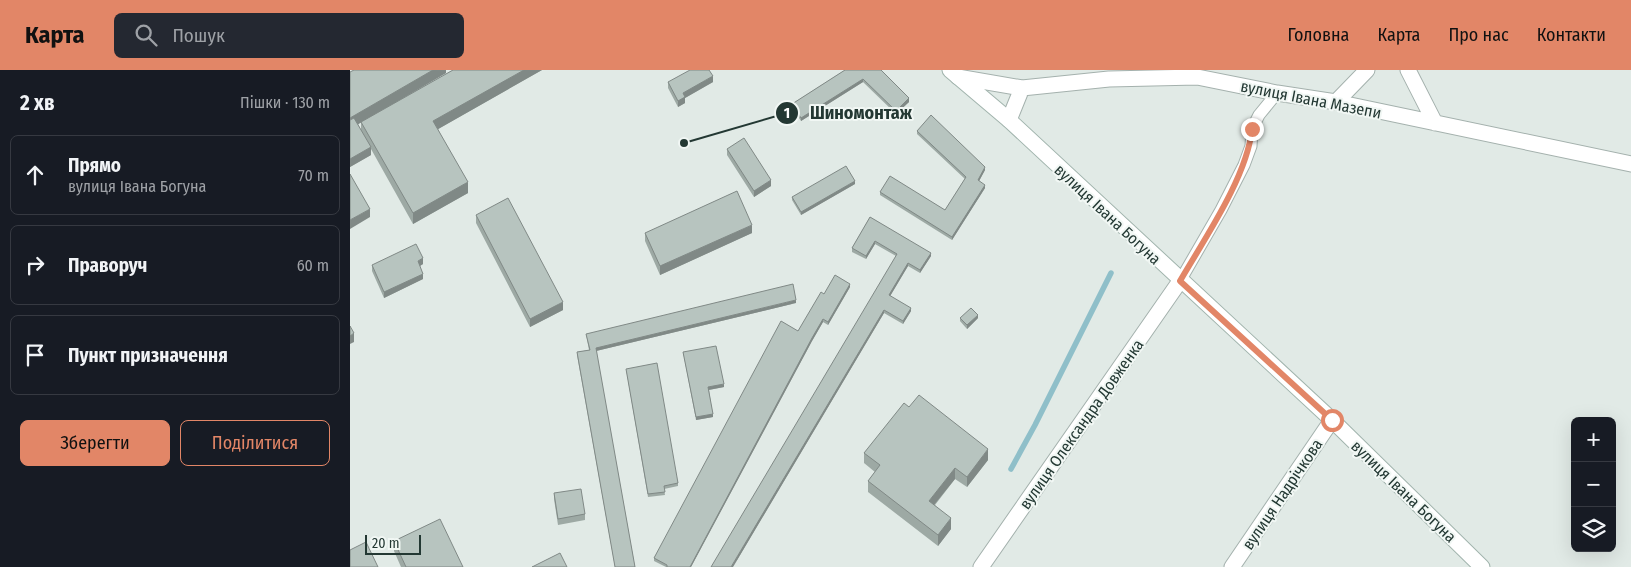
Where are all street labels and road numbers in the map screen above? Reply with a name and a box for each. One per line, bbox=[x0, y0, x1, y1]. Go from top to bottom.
street label: вулиця Івана Мазепи bbox=[1239, 77, 1383, 122]
street label: вулиця Івана Богуна bbox=[1051, 160, 1165, 269]
street label: вулиця Олександра Довженка bbox=[1015, 336, 1147, 513]
street label: вулиця Надрічкова bbox=[1238, 435, 1327, 553]
street label: вулиця Івана Богуна bbox=[1347, 436, 1460, 546]

